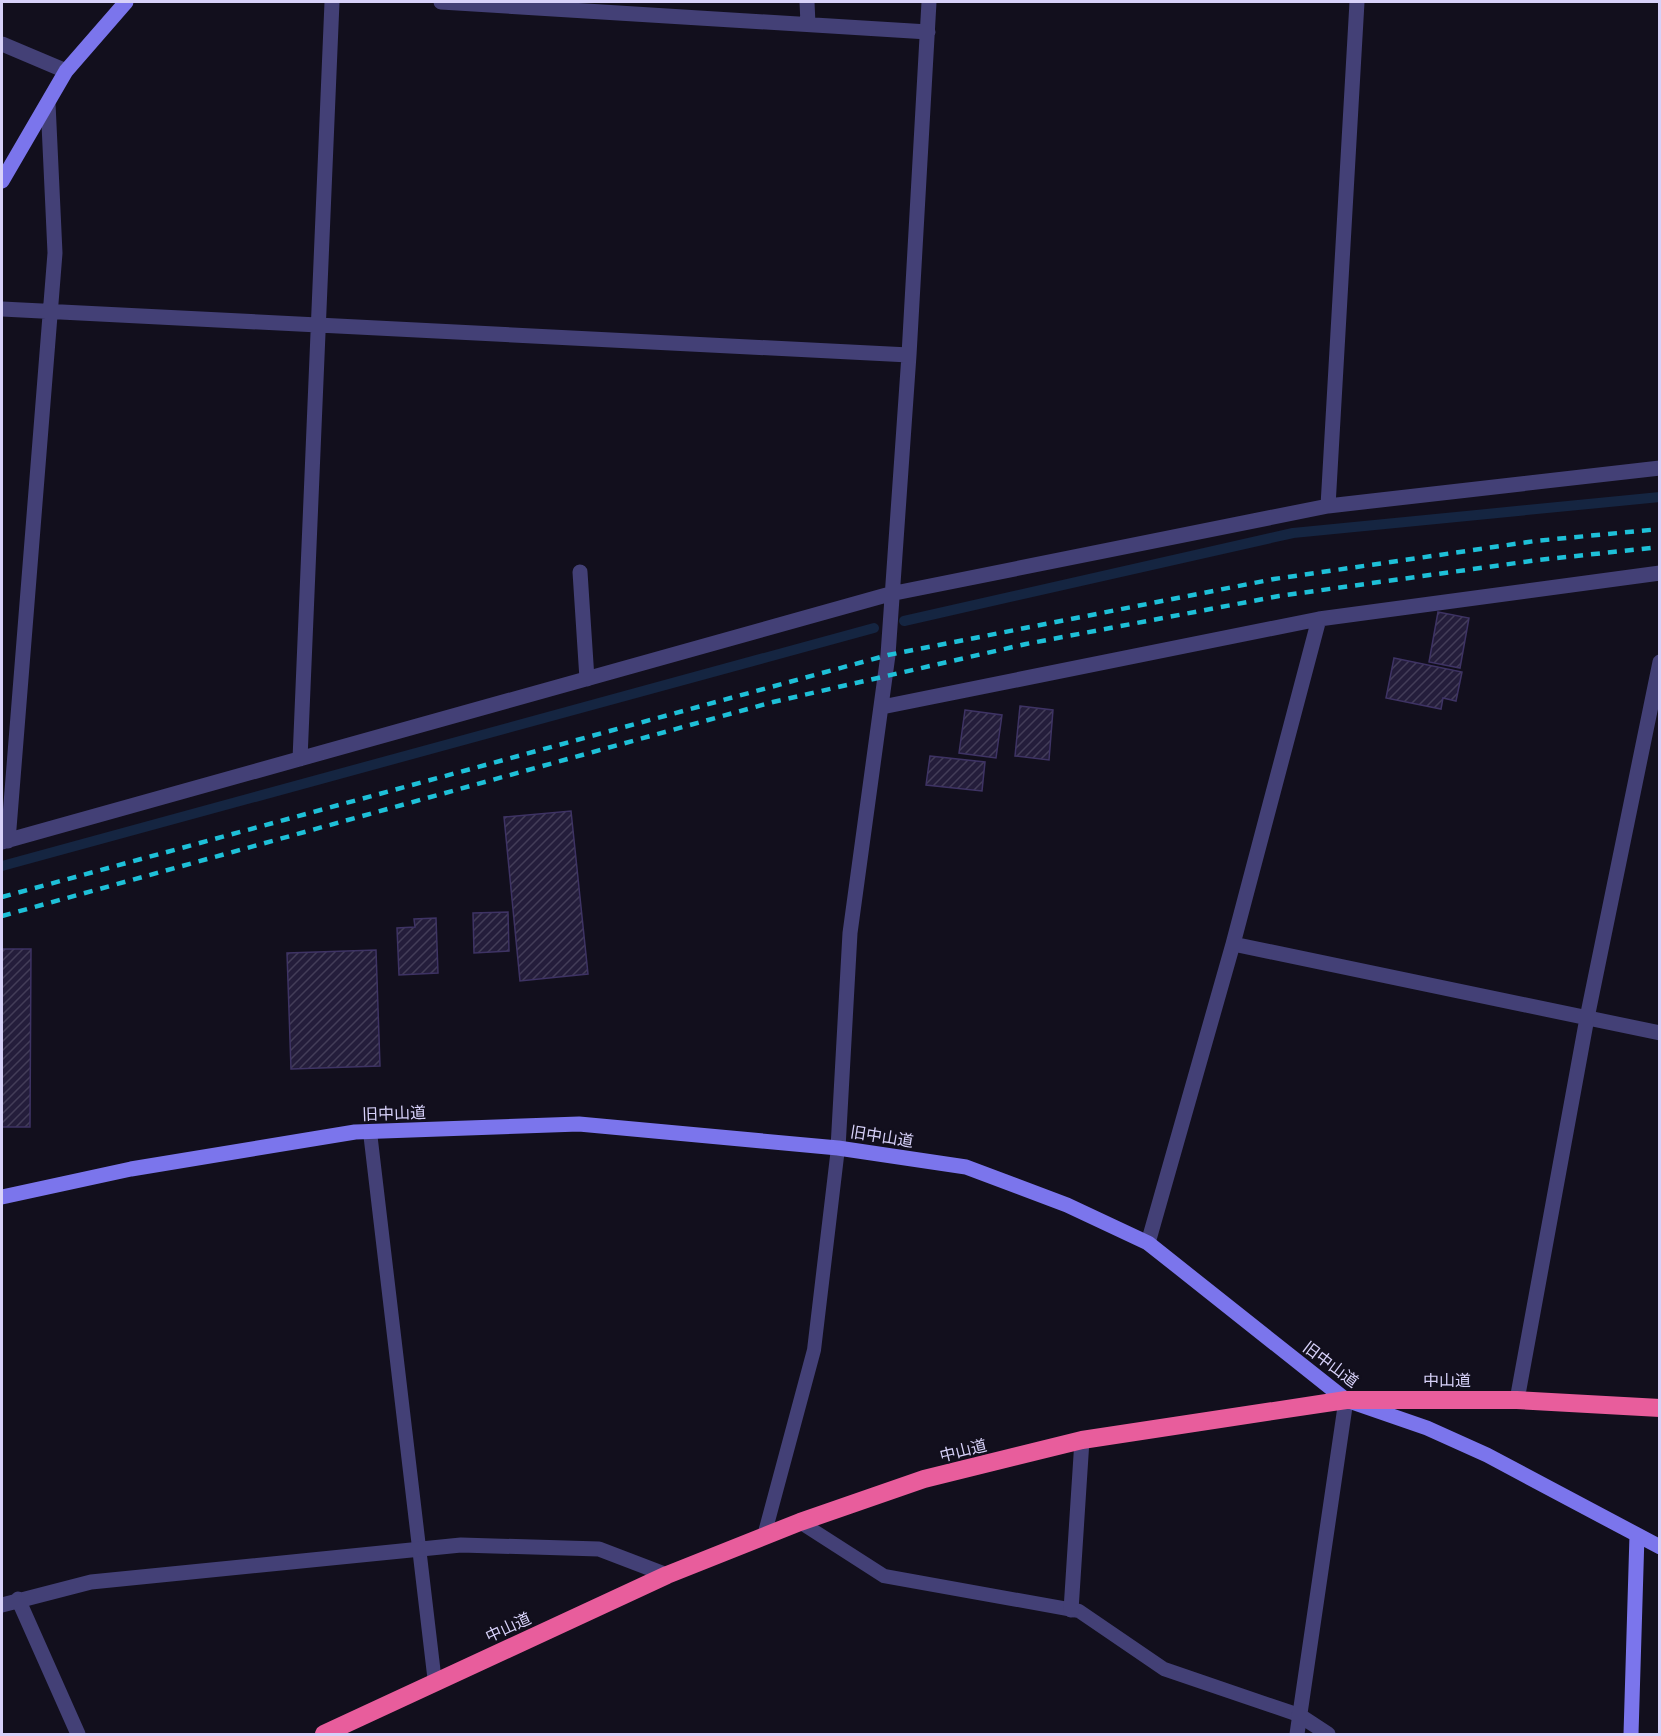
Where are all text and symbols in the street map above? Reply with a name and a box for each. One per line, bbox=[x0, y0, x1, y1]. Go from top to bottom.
street label: 旧中山道 bbox=[362, 1103, 426, 1124]
street label: 旧中山道 bbox=[849, 1122, 915, 1151]
street label: 旧中山道 bbox=[1299, 1338, 1362, 1391]
street label: 中山道 bbox=[1423, 1371, 1471, 1390]
street label: 中山道 bbox=[938, 1435, 989, 1466]
street label: 中山道 bbox=[482, 1609, 534, 1646]

